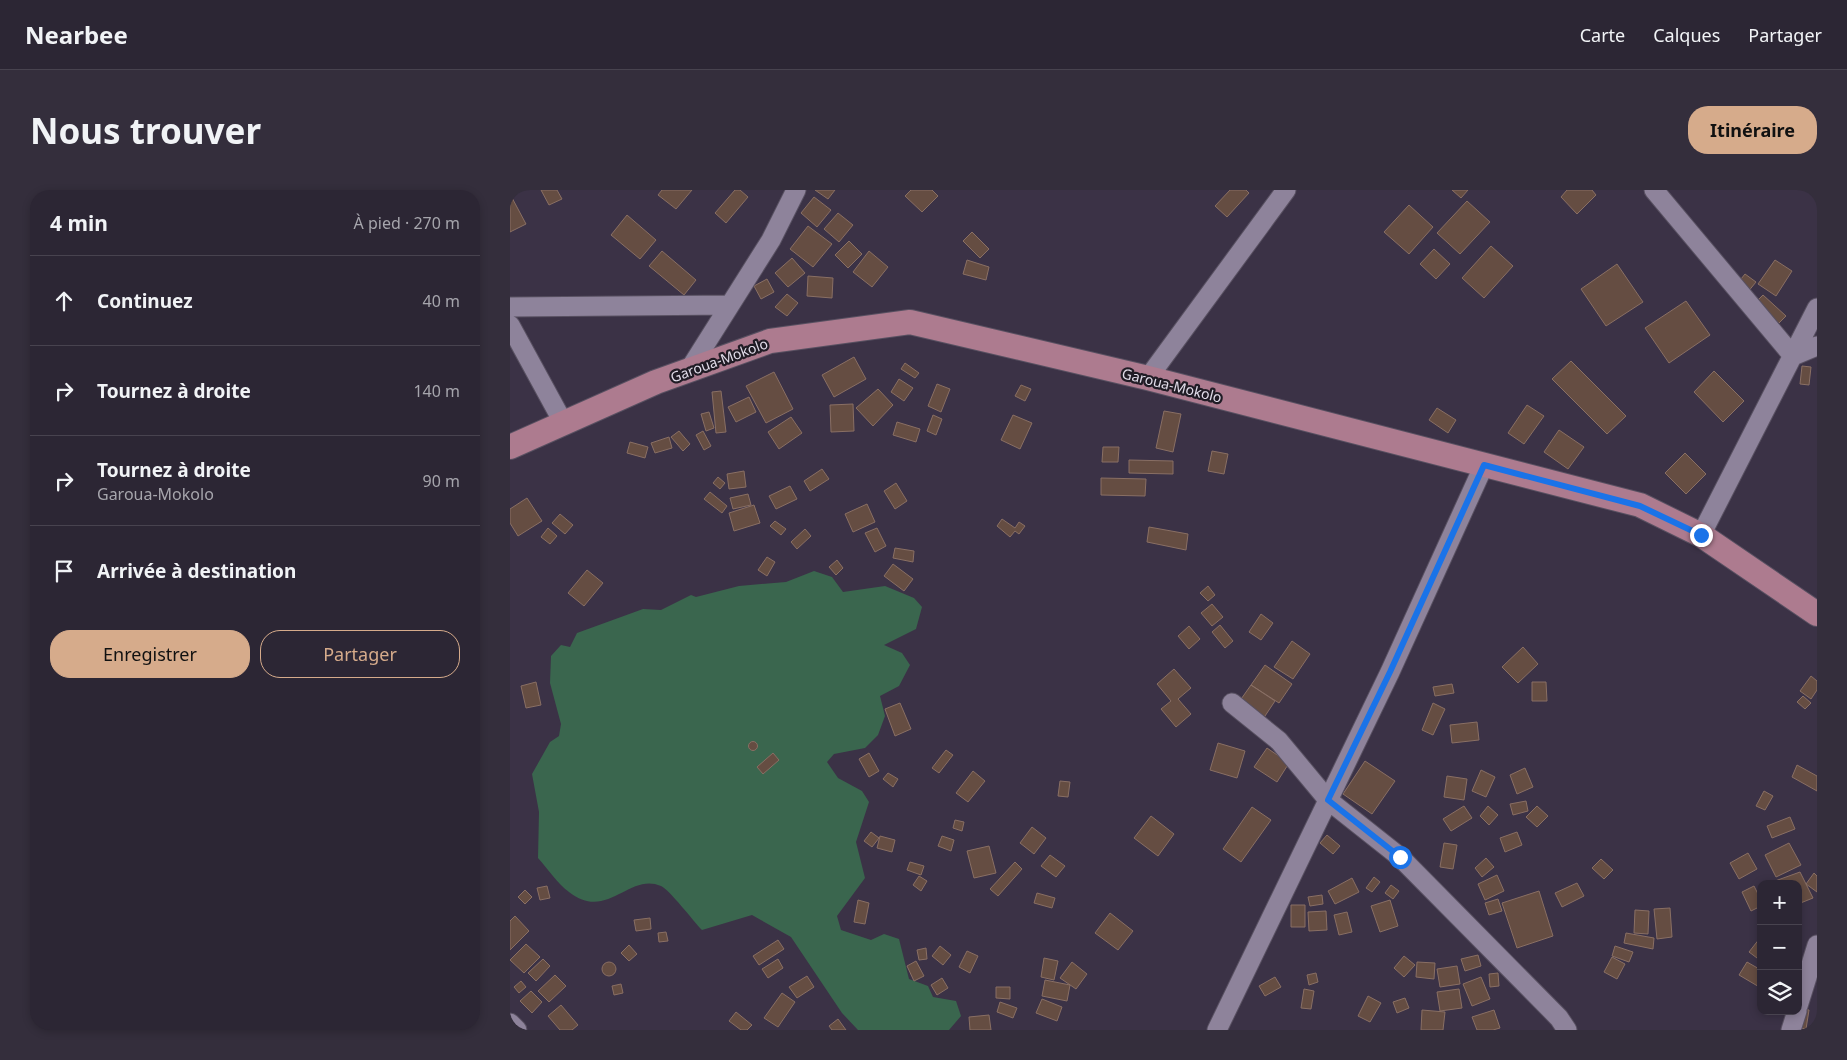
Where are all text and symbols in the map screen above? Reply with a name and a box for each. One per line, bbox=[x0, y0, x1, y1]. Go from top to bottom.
text: Nearbee bbox=[25, 18, 128, 51]
text: Carte bbox=[1580, 23, 1625, 47]
text: Calques bbox=[1653, 23, 1720, 47]
text: Partager bbox=[1748, 23, 1822, 47]
button: Itinéraire bbox=[1688, 106, 1817, 154]
text: Nous trouver bbox=[30, 107, 261, 154]
text: 4 min bbox=[50, 209, 108, 237]
text: À pied · 270 m bbox=[354, 212, 460, 234]
icon: ahead bbox=[50, 287, 78, 315]
text: Continuez bbox=[97, 288, 193, 314]
text: 40 m bbox=[423, 290, 460, 312]
street label: Garoua-Mokolo bbox=[668, 334, 770, 386]
street label: Garoua-Mokolo bbox=[1120, 363, 1224, 407]
icon: right bbox=[50, 377, 78, 405]
text: Tournez à droite bbox=[97, 378, 251, 404]
text: 140 m bbox=[413, 380, 460, 402]
text: Tournez à droite bbox=[97, 457, 251, 483]
icon: right bbox=[50, 467, 78, 495]
text: 90 m bbox=[423, 470, 460, 492]
text: Garoua-Mokolo bbox=[97, 483, 214, 505]
route end bbox=[1690, 524, 1713, 547]
icon: arrive bbox=[50, 557, 78, 585]
text: Arrivée à destination bbox=[97, 558, 296, 584]
button: Enregistrer bbox=[50, 630, 250, 678]
button: Partager bbox=[260, 630, 460, 678]
route start bbox=[1389, 846, 1412, 869]
map controls bbox=[1757, 880, 1802, 1015]
button: + bbox=[1757, 880, 1802, 925]
button: − bbox=[1757, 925, 1802, 970]
button: layers bbox=[1757, 970, 1802, 1015]

